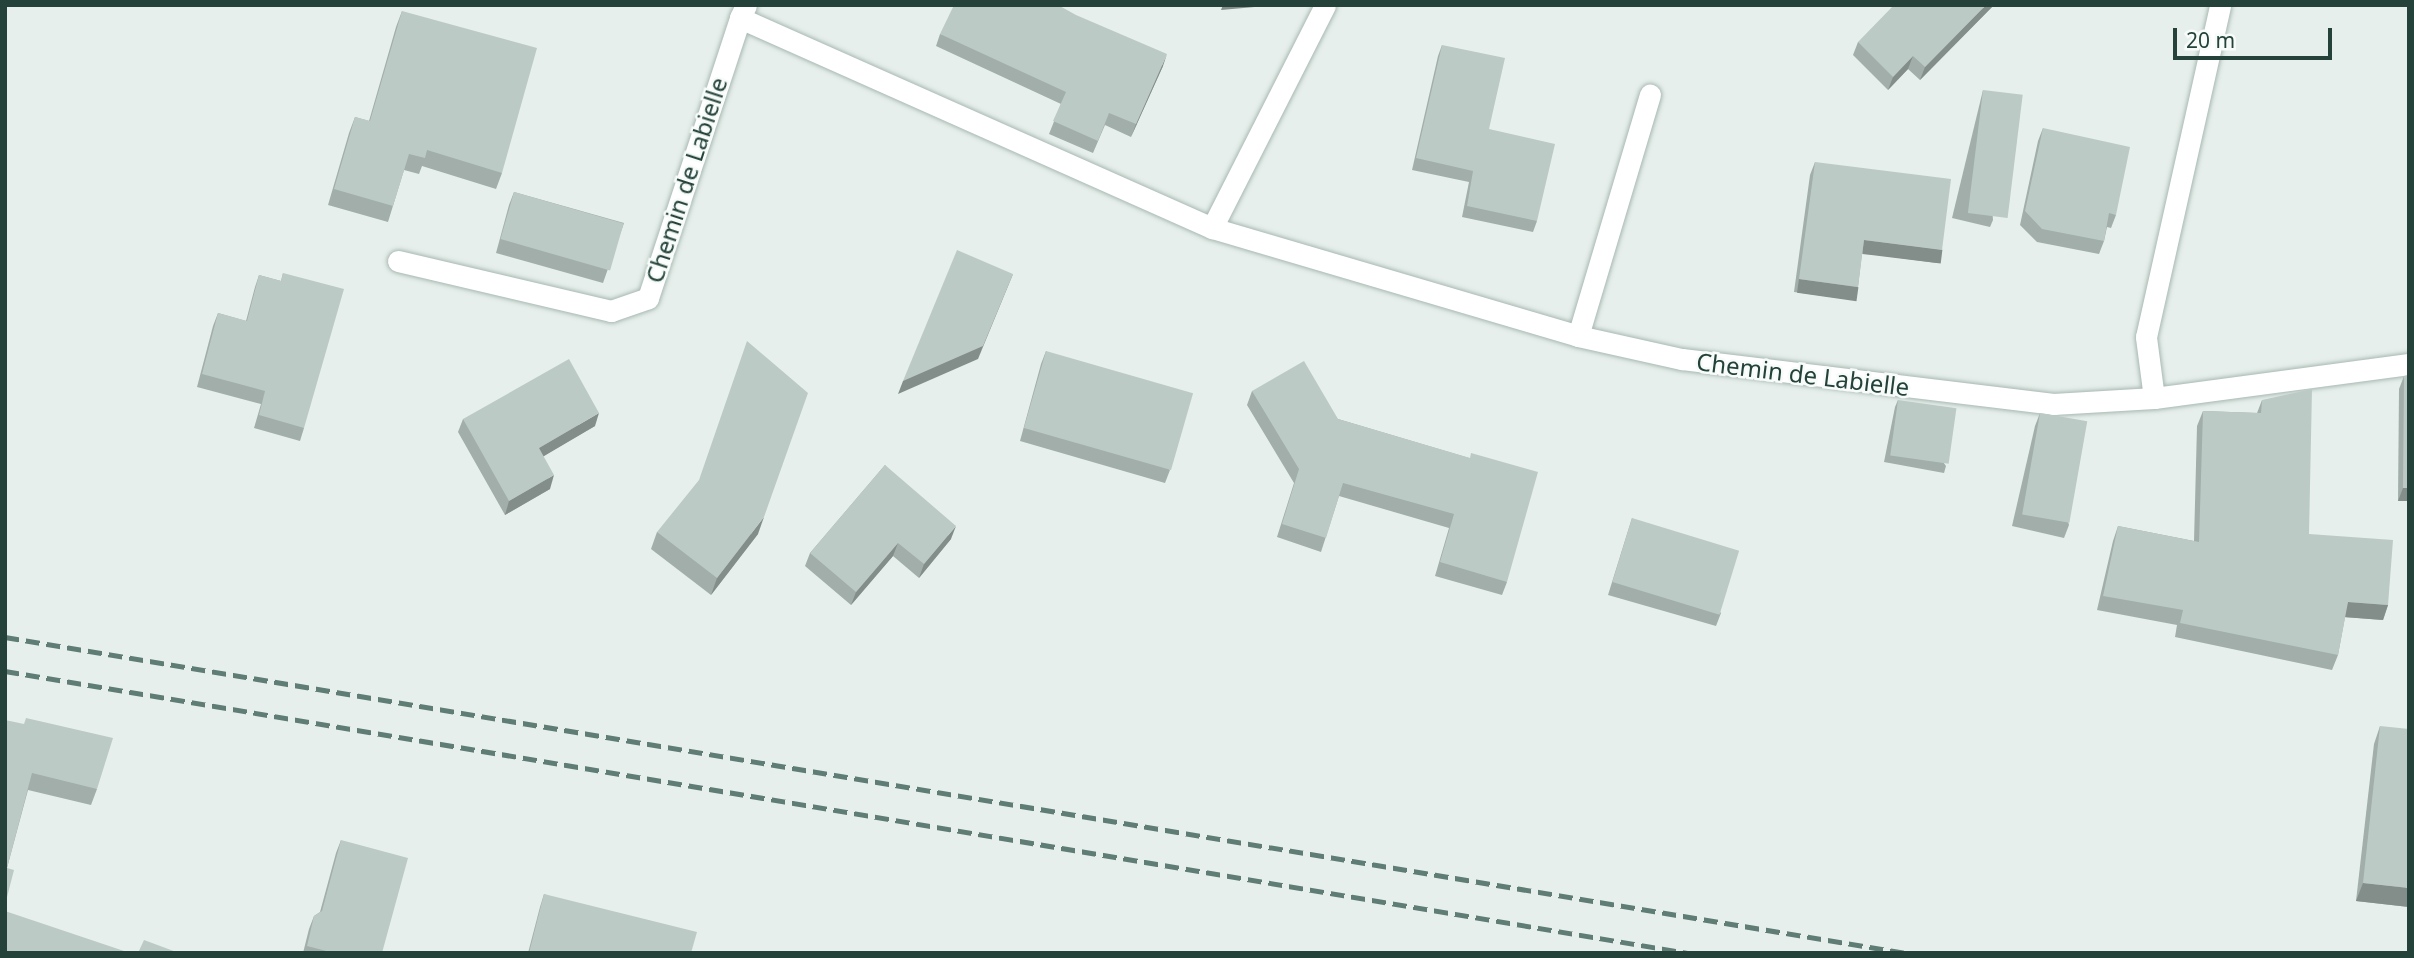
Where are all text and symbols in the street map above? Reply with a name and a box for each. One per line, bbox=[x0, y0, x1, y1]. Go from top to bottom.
scale bar bbox=[2176, 14, 2335, 58]
text: 20 m bbox=[2186, 26, 2235, 54]
street label: Chemin de Labielle bbox=[639, 74, 733, 286]
street label: Chemin de Labielle bbox=[1695, 347, 1911, 401]

